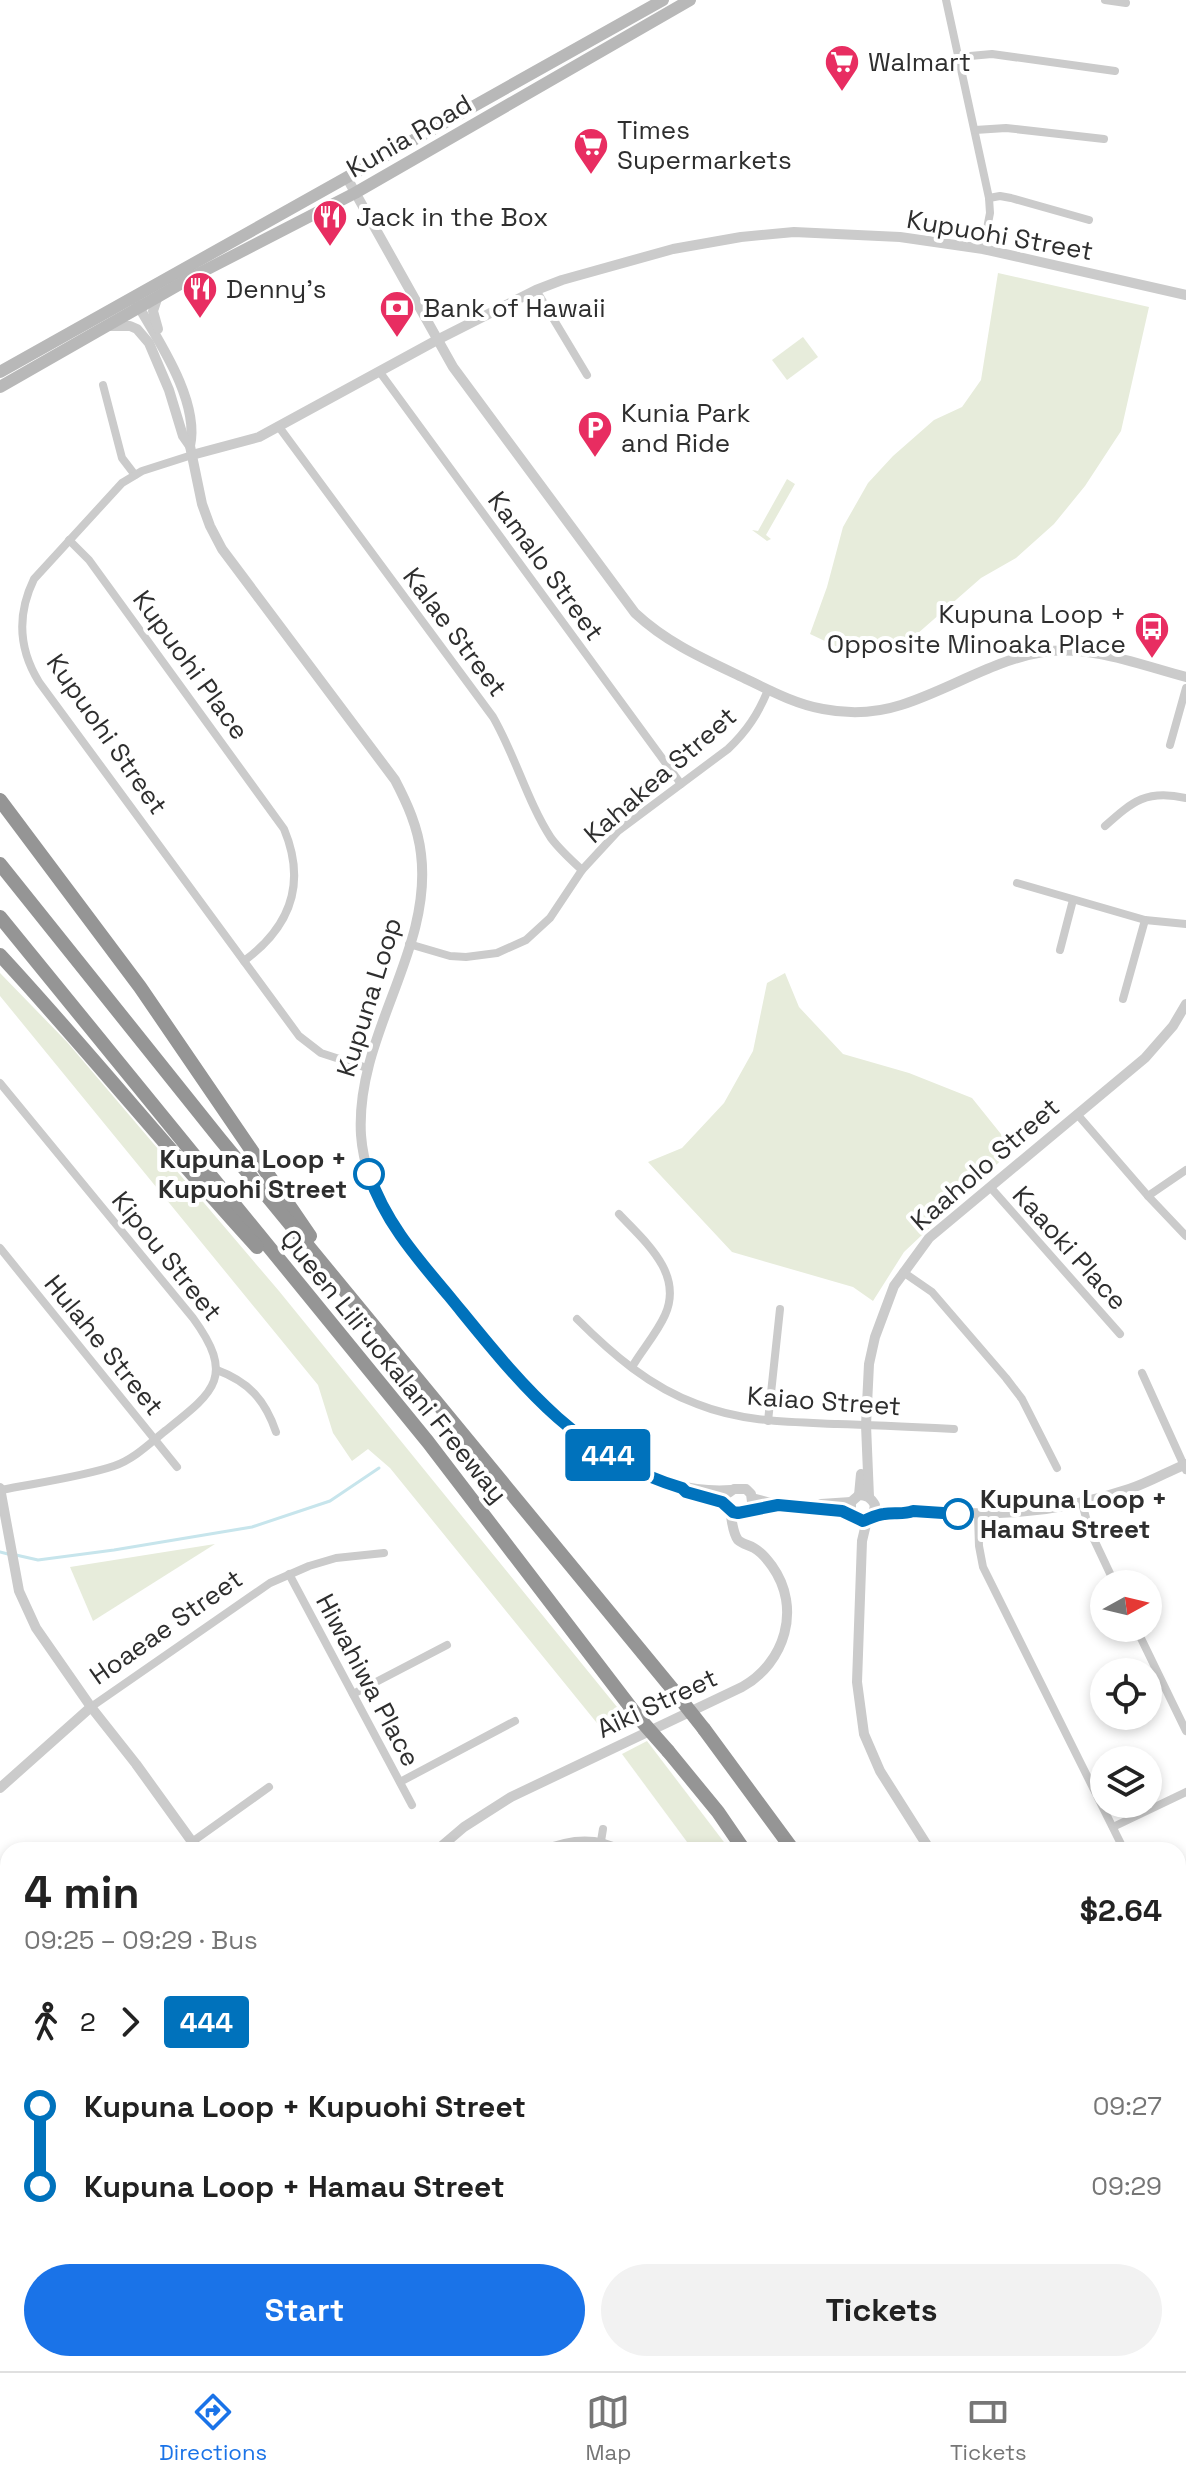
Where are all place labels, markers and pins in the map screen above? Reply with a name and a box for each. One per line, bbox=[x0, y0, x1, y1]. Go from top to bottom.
supermarket icon: Walmart bbox=[823, 43, 861, 93]
place label: Walmart bbox=[868, 45, 971, 79]
place label: Times Supermarkets bbox=[617, 113, 792, 177]
supermarket icon: Times Supermarkets bbox=[572, 126, 610, 176]
restaurant icon: Jack in the Box bbox=[311, 198, 349, 248]
place label: Jack in the Box bbox=[356, 200, 548, 234]
restaurant icon: Denny's bbox=[181, 270, 219, 320]
place label: Denny's bbox=[226, 272, 326, 306]
bank icon: Bank of Hawaii bbox=[378, 289, 416, 339]
place label: Bank of Hawaii bbox=[423, 291, 606, 325]
place label: Kunia Park and Ride bbox=[621, 396, 751, 460]
parking icon: Kunia Park and Ride bbox=[576, 409, 614, 459]
place label: Kupuna Loop + Opposite Minoaka Place bbox=[827, 597, 1126, 661]
bus stop icon: Kupuna Loop + Opposite Minoaka Place bbox=[1133, 610, 1171, 660]
place label: Kupuna Loop + Kupuohi Street bbox=[158, 1142, 347, 1206]
marker: Kupuna Loop + Kupuohi Street bbox=[354, 1159, 384, 1189]
place label: Kupuna Loop + Hamau Street bbox=[980, 1482, 1167, 1546]
marker: Kupuna Loop + Hamau Street bbox=[943, 1499, 973, 1529]

